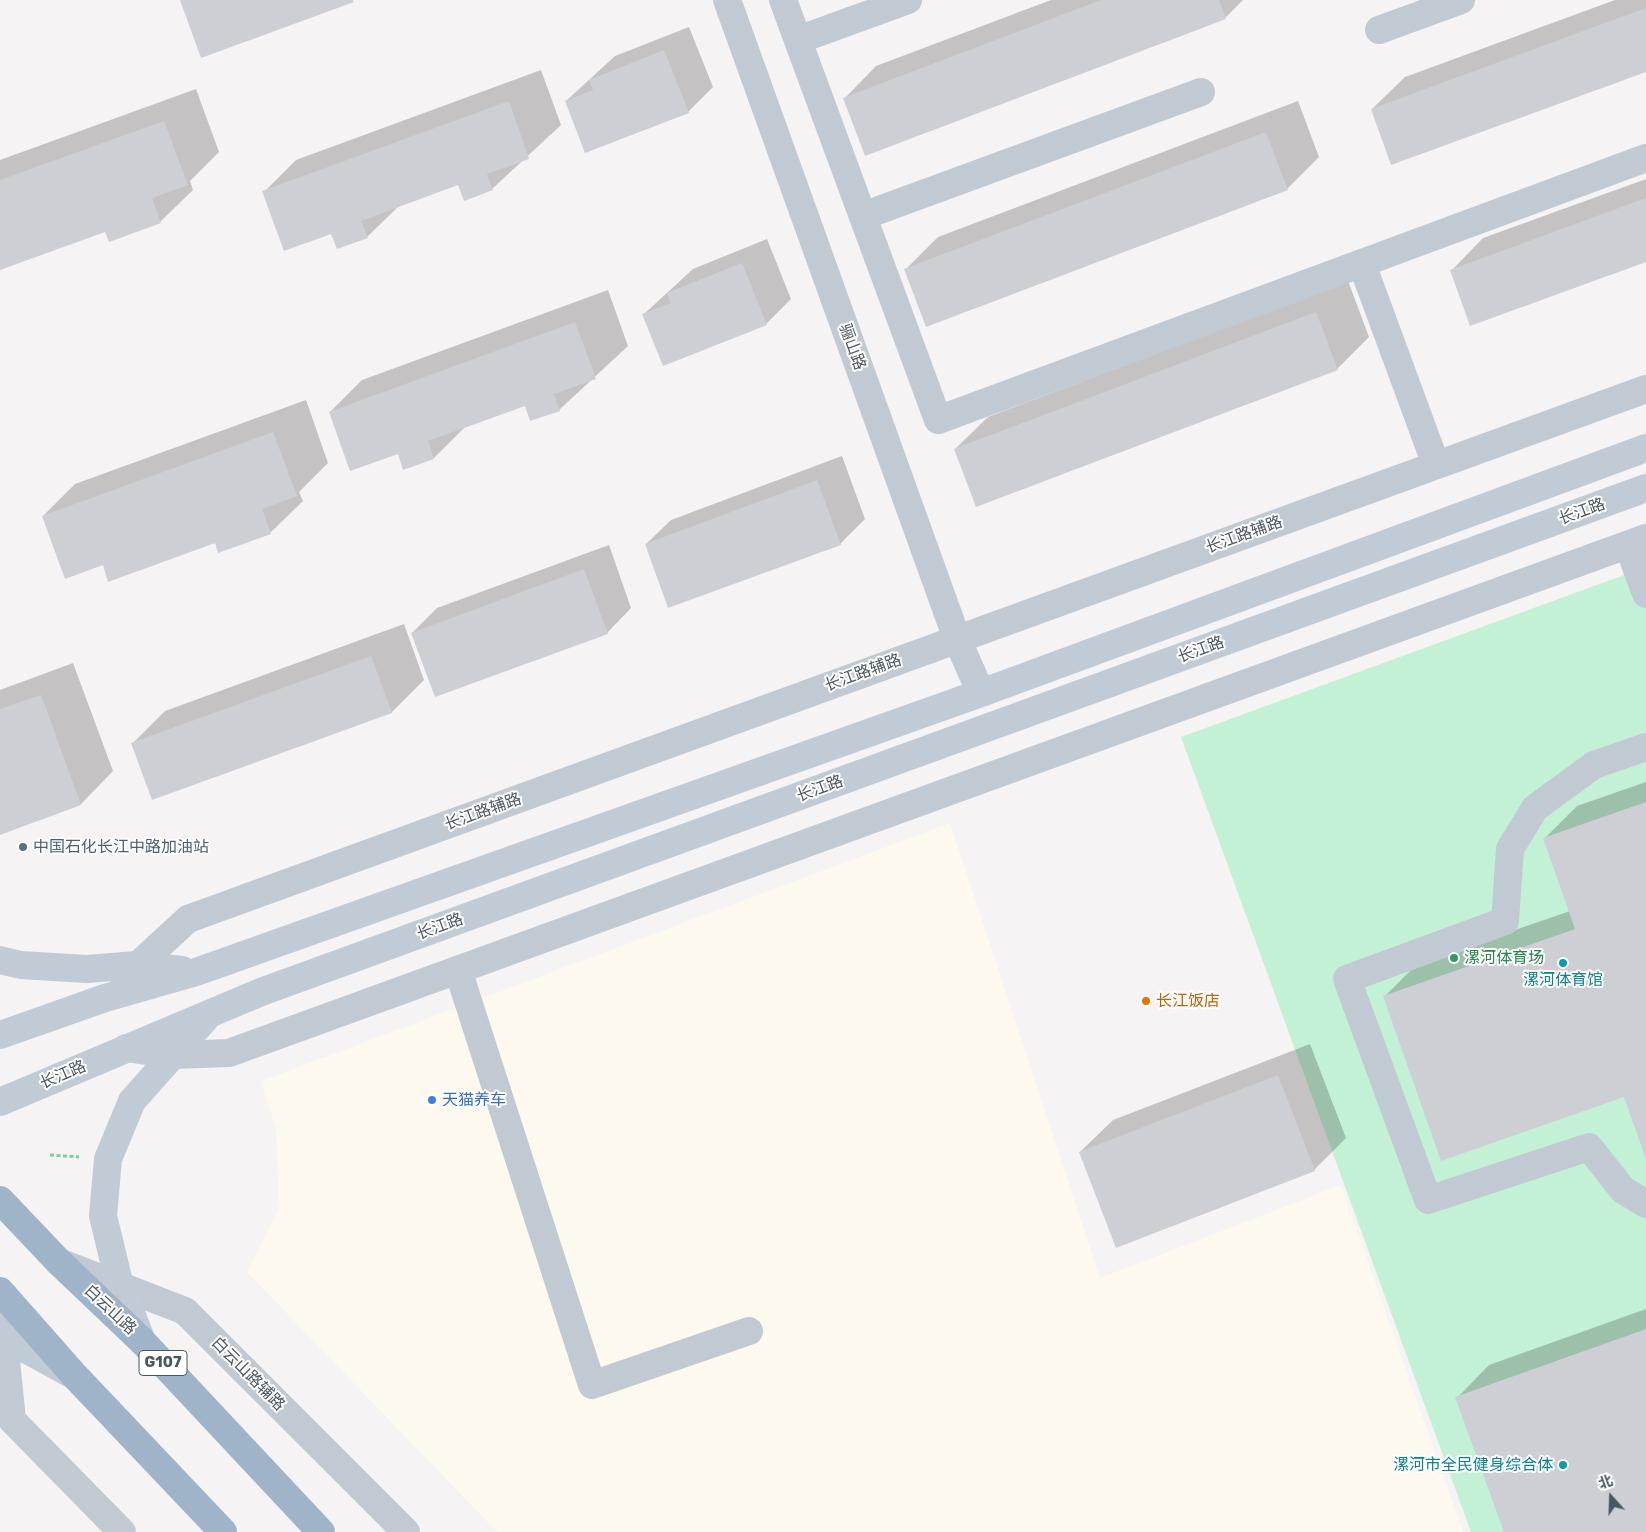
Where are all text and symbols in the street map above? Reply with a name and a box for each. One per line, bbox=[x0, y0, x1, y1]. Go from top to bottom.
street label: 骊山路 bbox=[835, 321, 869, 373]
street label: 长江路 bbox=[1556, 495, 1608, 529]
street label: 长江路辅路 bbox=[1203, 512, 1285, 558]
street label: 长江路 bbox=[1175, 633, 1227, 667]
street label: 长江路辅路 bbox=[822, 650, 904, 696]
street label: 长江路 bbox=[794, 772, 846, 806]
street label: 长江路辅路 bbox=[442, 789, 524, 835]
place label: 中国石化长江中路加油站 bbox=[33, 837, 209, 857]
marker: 中国石化长江中路加油站 bbox=[17, 841, 29, 853]
street label: 长江路 bbox=[414, 910, 466, 944]
place label: 漯河体育场 bbox=[1464, 948, 1544, 968]
marker: 漯河体育场 bbox=[1448, 952, 1460, 964]
marker: 漯河体育馆 bbox=[1557, 957, 1569, 969]
place label: 漯河体育馆 bbox=[1523, 970, 1603, 990]
place label: 长江饭店 bbox=[1156, 991, 1220, 1011]
marker: 长江饭店 bbox=[1140, 995, 1152, 1007]
street label: 长江路 bbox=[37, 1057, 89, 1093]
place label: 天猫养车 bbox=[442, 1090, 506, 1110]
marker: 天猫养车 bbox=[426, 1094, 438, 1106]
street label: 白云山路 bbox=[80, 1281, 140, 1339]
street label: 白云山路辅路 bbox=[207, 1333, 289, 1415]
road number: G107 bbox=[139, 1350, 187, 1376]
place label: 漯河市全民健身综合体 bbox=[1393, 1455, 1553, 1475]
marker: 漯河市全民健身综合体 bbox=[1557, 1459, 1569, 1471]
north arrow bbox=[1586, 1472, 1636, 1522]
text: 北 bbox=[1596, 1472, 1615, 1493]

